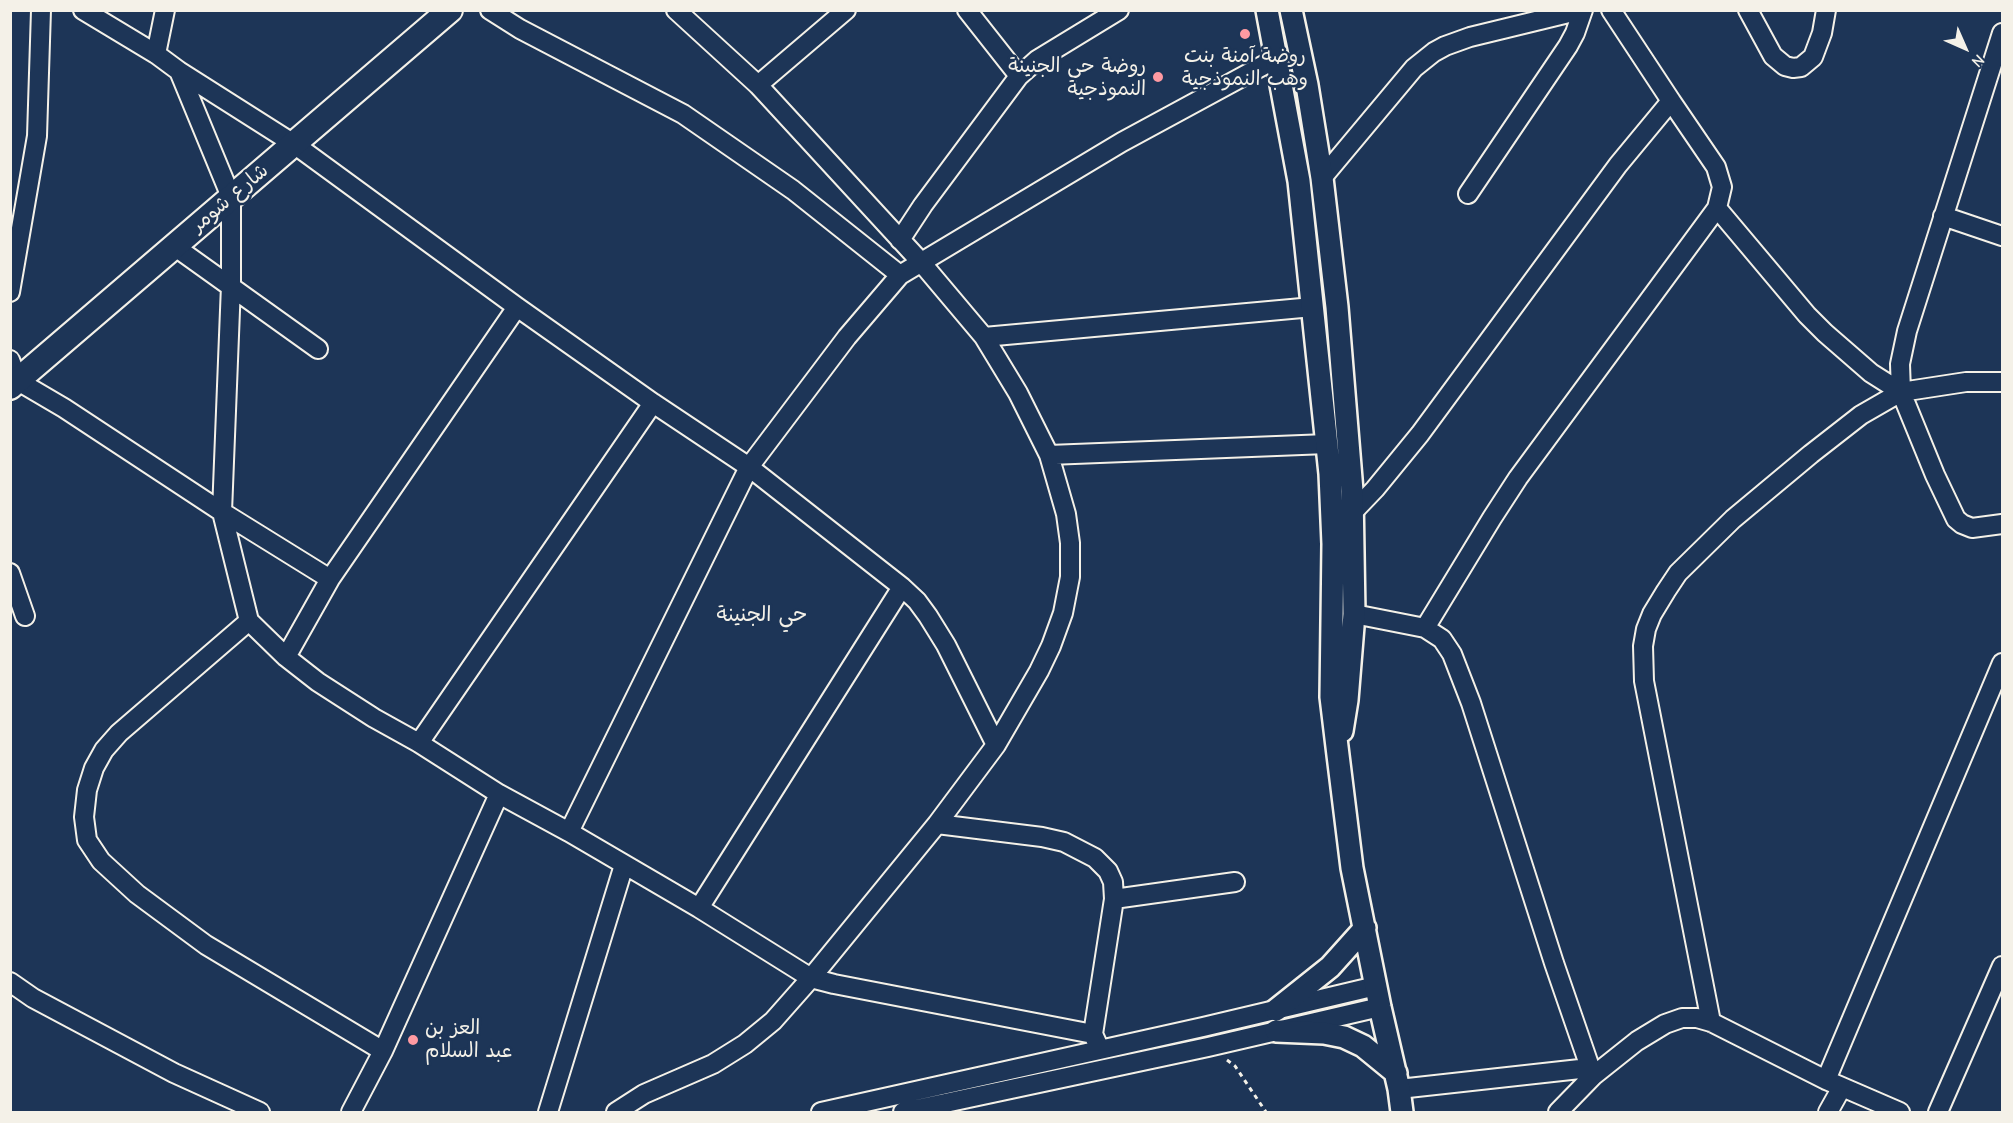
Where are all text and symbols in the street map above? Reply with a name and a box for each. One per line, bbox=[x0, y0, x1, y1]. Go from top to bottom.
north arrow bbox=[1935, 18, 1995, 78]
marker: روضة آمنة بنت وهب النموذجية bbox=[1238, 27, 1252, 41]
place label: روضة آمنة بنت وهب النموذجية bbox=[1182, 44, 1308, 91]
text: N bbox=[1968, 51, 1988, 71]
place label: روضة حي الجنينة النموذجية bbox=[1008, 54, 1146, 101]
marker: روضة حي الجنينة النموذجية bbox=[1151, 70, 1165, 84]
street label: شارع شومر bbox=[186, 159, 274, 237]
district label: حي الجنينة bbox=[717, 602, 807, 628]
place label: العز بن عبد السلام bbox=[425, 1016, 512, 1063]
marker: العز بن عبد السلام bbox=[406, 1033, 420, 1047]

